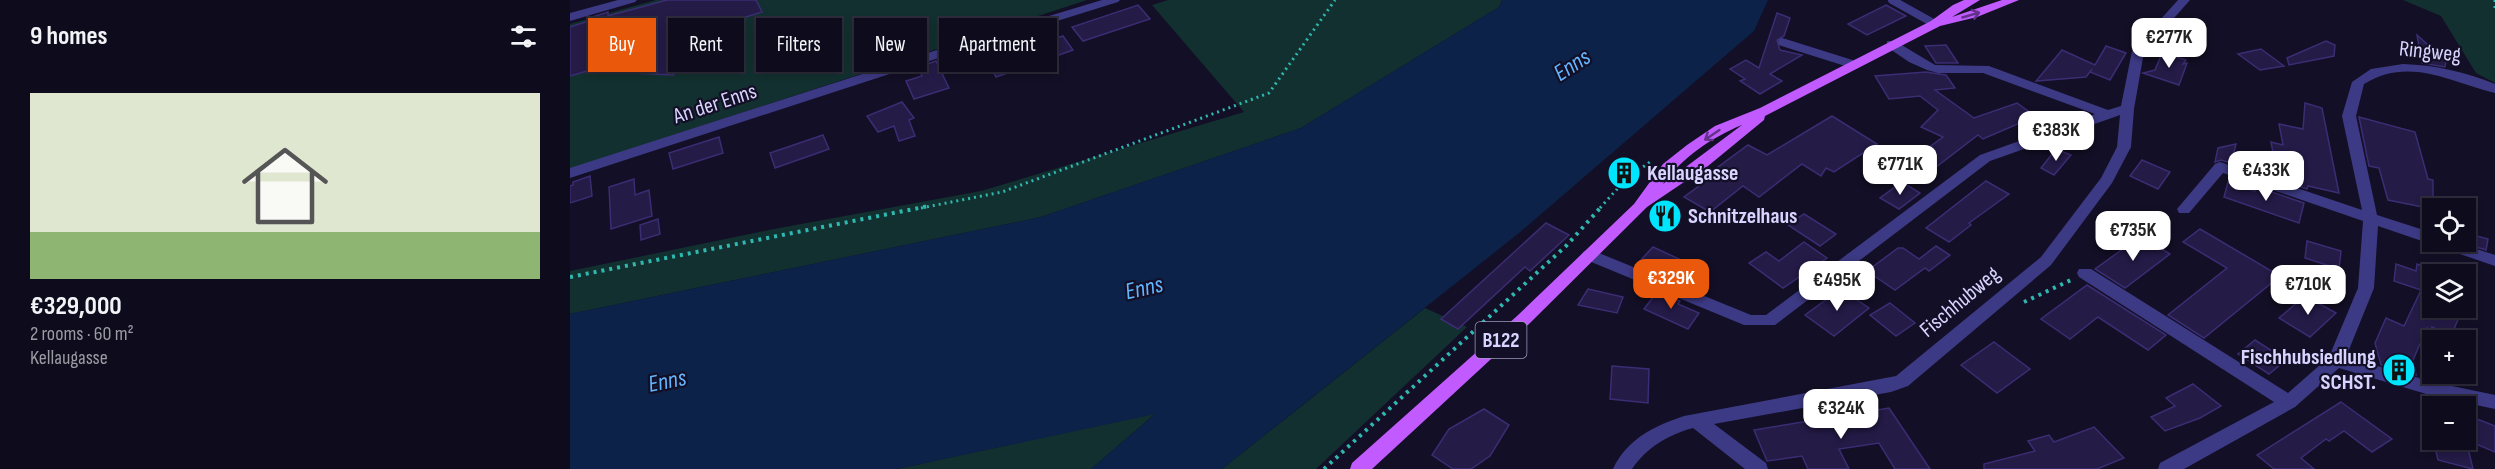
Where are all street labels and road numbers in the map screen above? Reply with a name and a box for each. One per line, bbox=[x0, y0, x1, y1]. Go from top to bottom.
street label: Ringweg bbox=[2398, 35, 2463, 69]
street label: An der Enns bbox=[669, 78, 760, 130]
street label: Fischhubweg bbox=[1914, 261, 2006, 343]
road number: B122 bbox=[1476, 322, 1526, 358]

